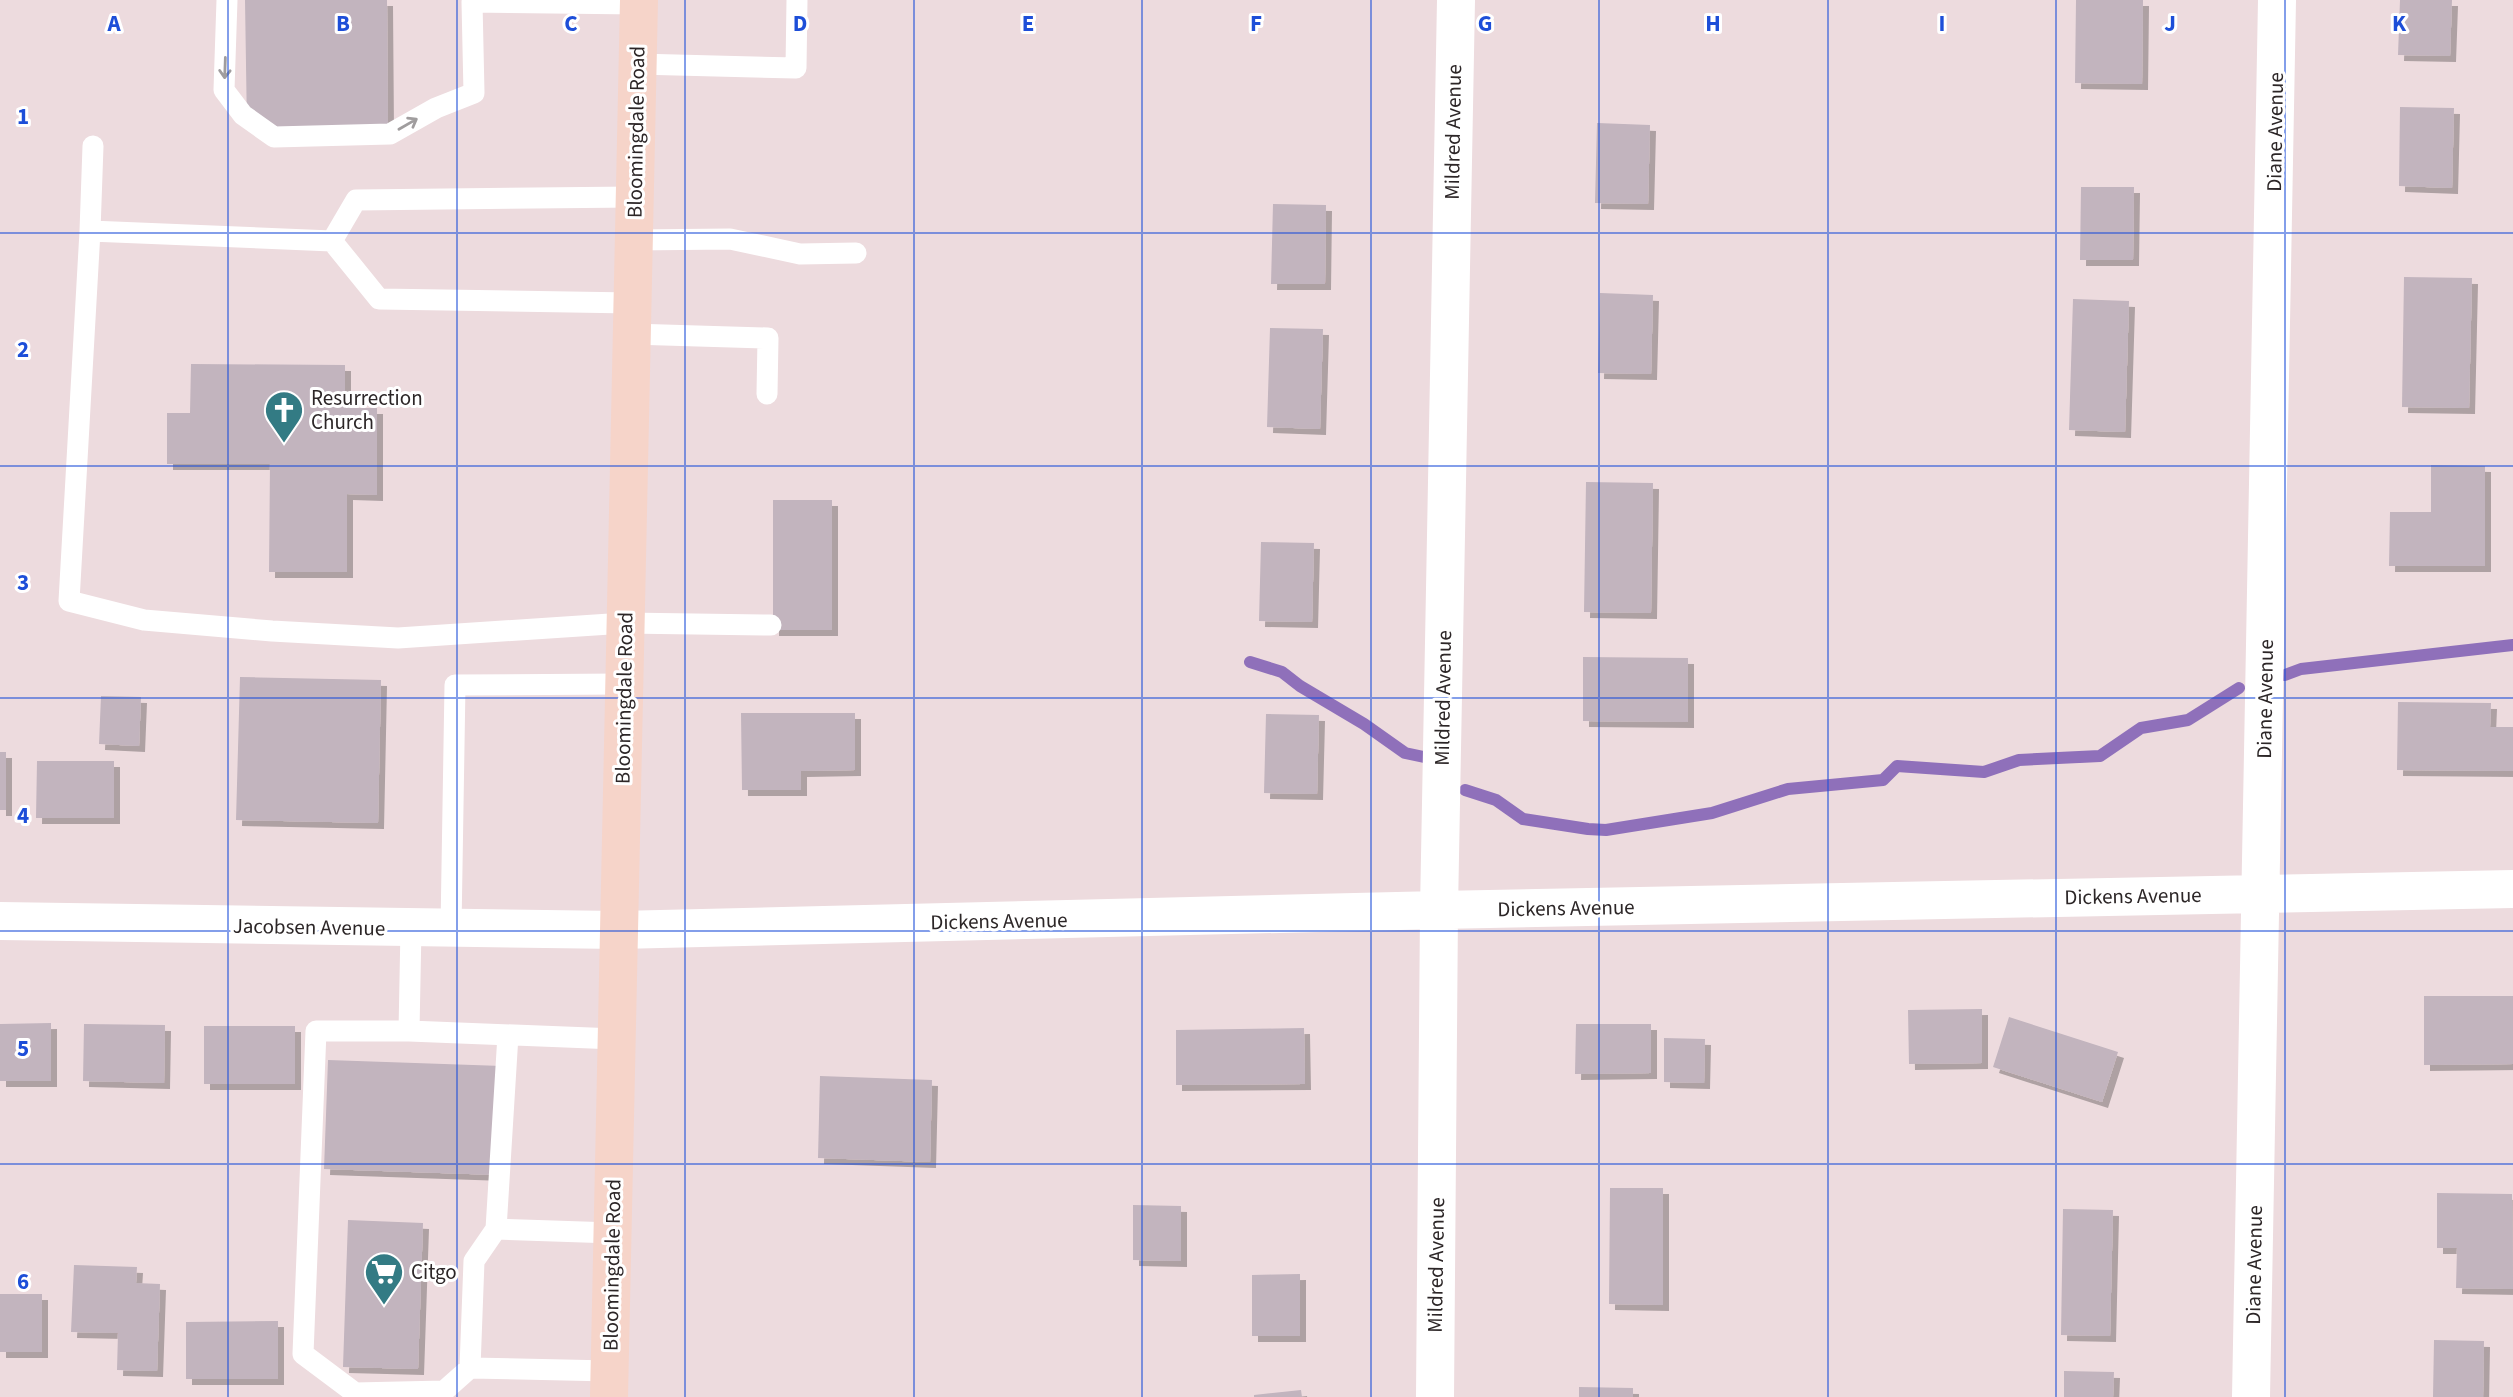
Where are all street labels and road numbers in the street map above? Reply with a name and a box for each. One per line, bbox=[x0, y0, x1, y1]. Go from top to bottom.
street label: Bloomingdale Road bbox=[620, 46, 652, 218]
street label: Mildred Avenue bbox=[1437, 64, 1469, 200]
street label: Diane Avenue bbox=[2259, 72, 2291, 192]
street label: Bloomingdale Road bbox=[608, 612, 640, 784]
street label: Mildred Avenue bbox=[1427, 630, 1459, 766]
street label: Diane Avenue bbox=[2249, 639, 2281, 759]
street label: Dickens Avenue bbox=[2064, 880, 2202, 912]
street label: Dickens Avenue bbox=[1497, 892, 1635, 924]
street label: Dickens Avenue bbox=[930, 905, 1068, 937]
street label: Jacobsen Avenue bbox=[233, 911, 385, 943]
street label: Bloomingdale Road bbox=[596, 1179, 628, 1351]
street label: Mildred Avenue bbox=[1420, 1197, 1452, 1333]
street label: Diane Avenue bbox=[2238, 1205, 2270, 1325]

